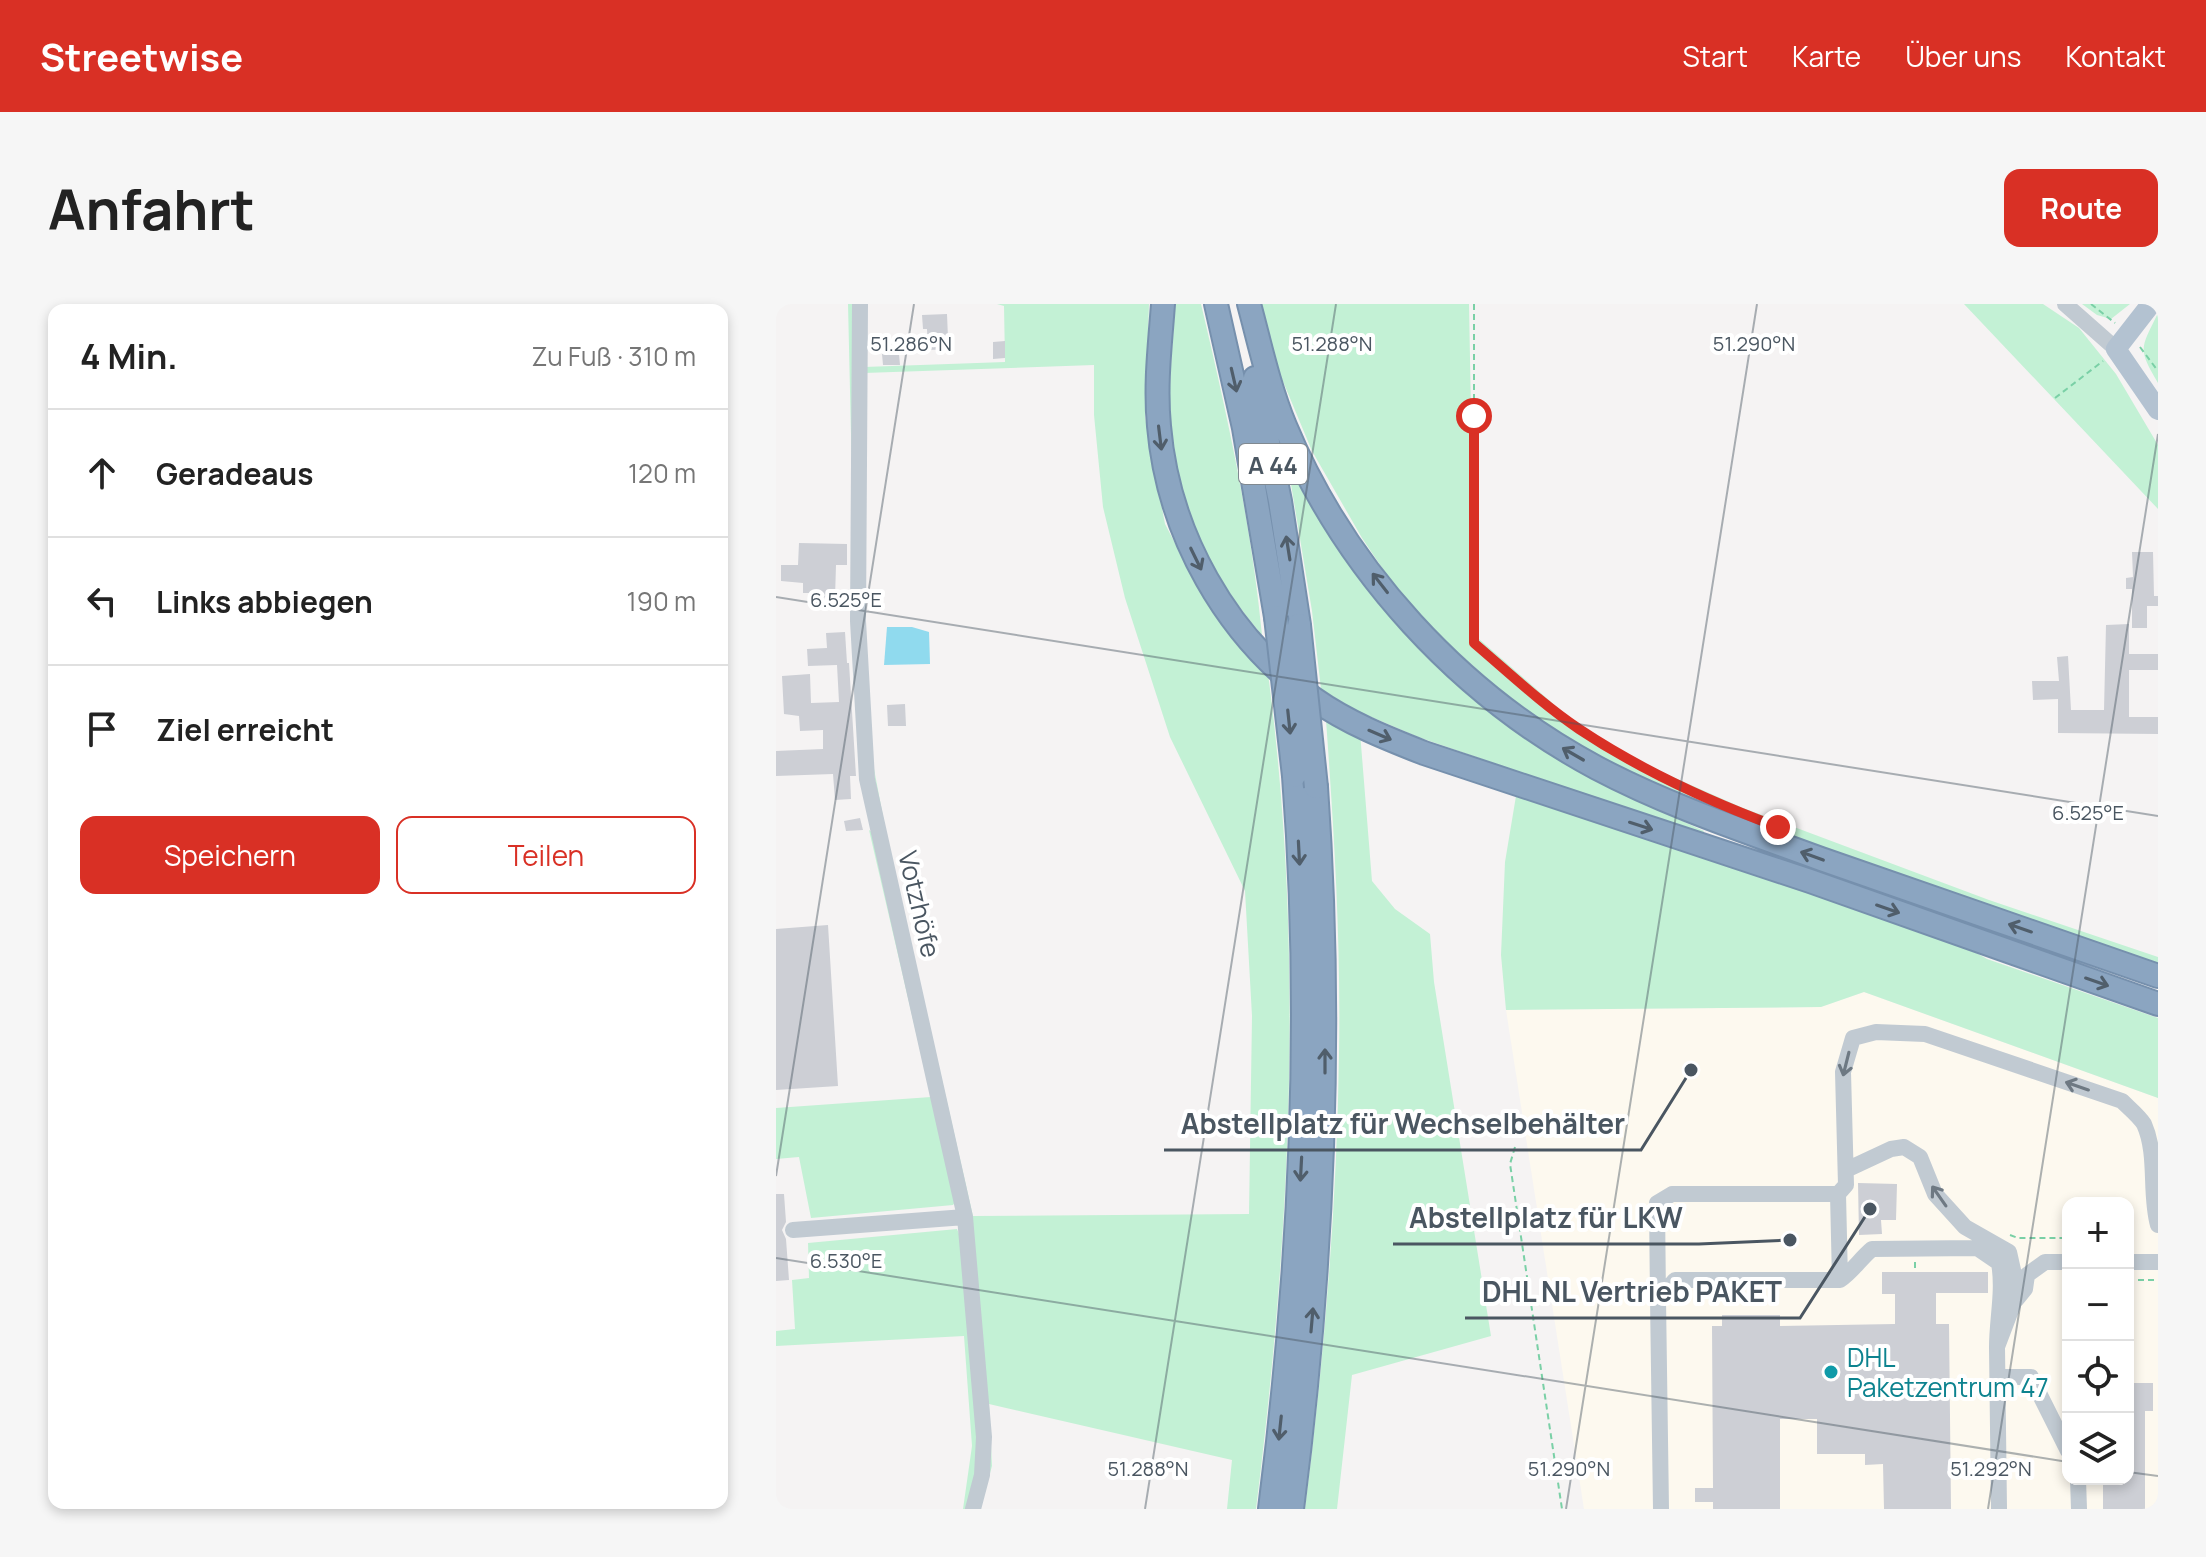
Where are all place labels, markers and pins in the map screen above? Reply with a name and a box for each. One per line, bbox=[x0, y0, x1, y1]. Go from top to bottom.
callout: Abstellplatz für Wechselbehälter bbox=[1164, 1098, 1641, 1150]
callout: Abstellplatz für LKW bbox=[1393, 1192, 1699, 1244]
callout: DHL NL Vertrieb PAKET bbox=[1465, 1266, 1800, 1318]
place label: DHL Paketzentrum 47 bbox=[1847, 1339, 2049, 1405]
marker: DHL Paketzentrum 47 bbox=[1822, 1363, 1840, 1381]

